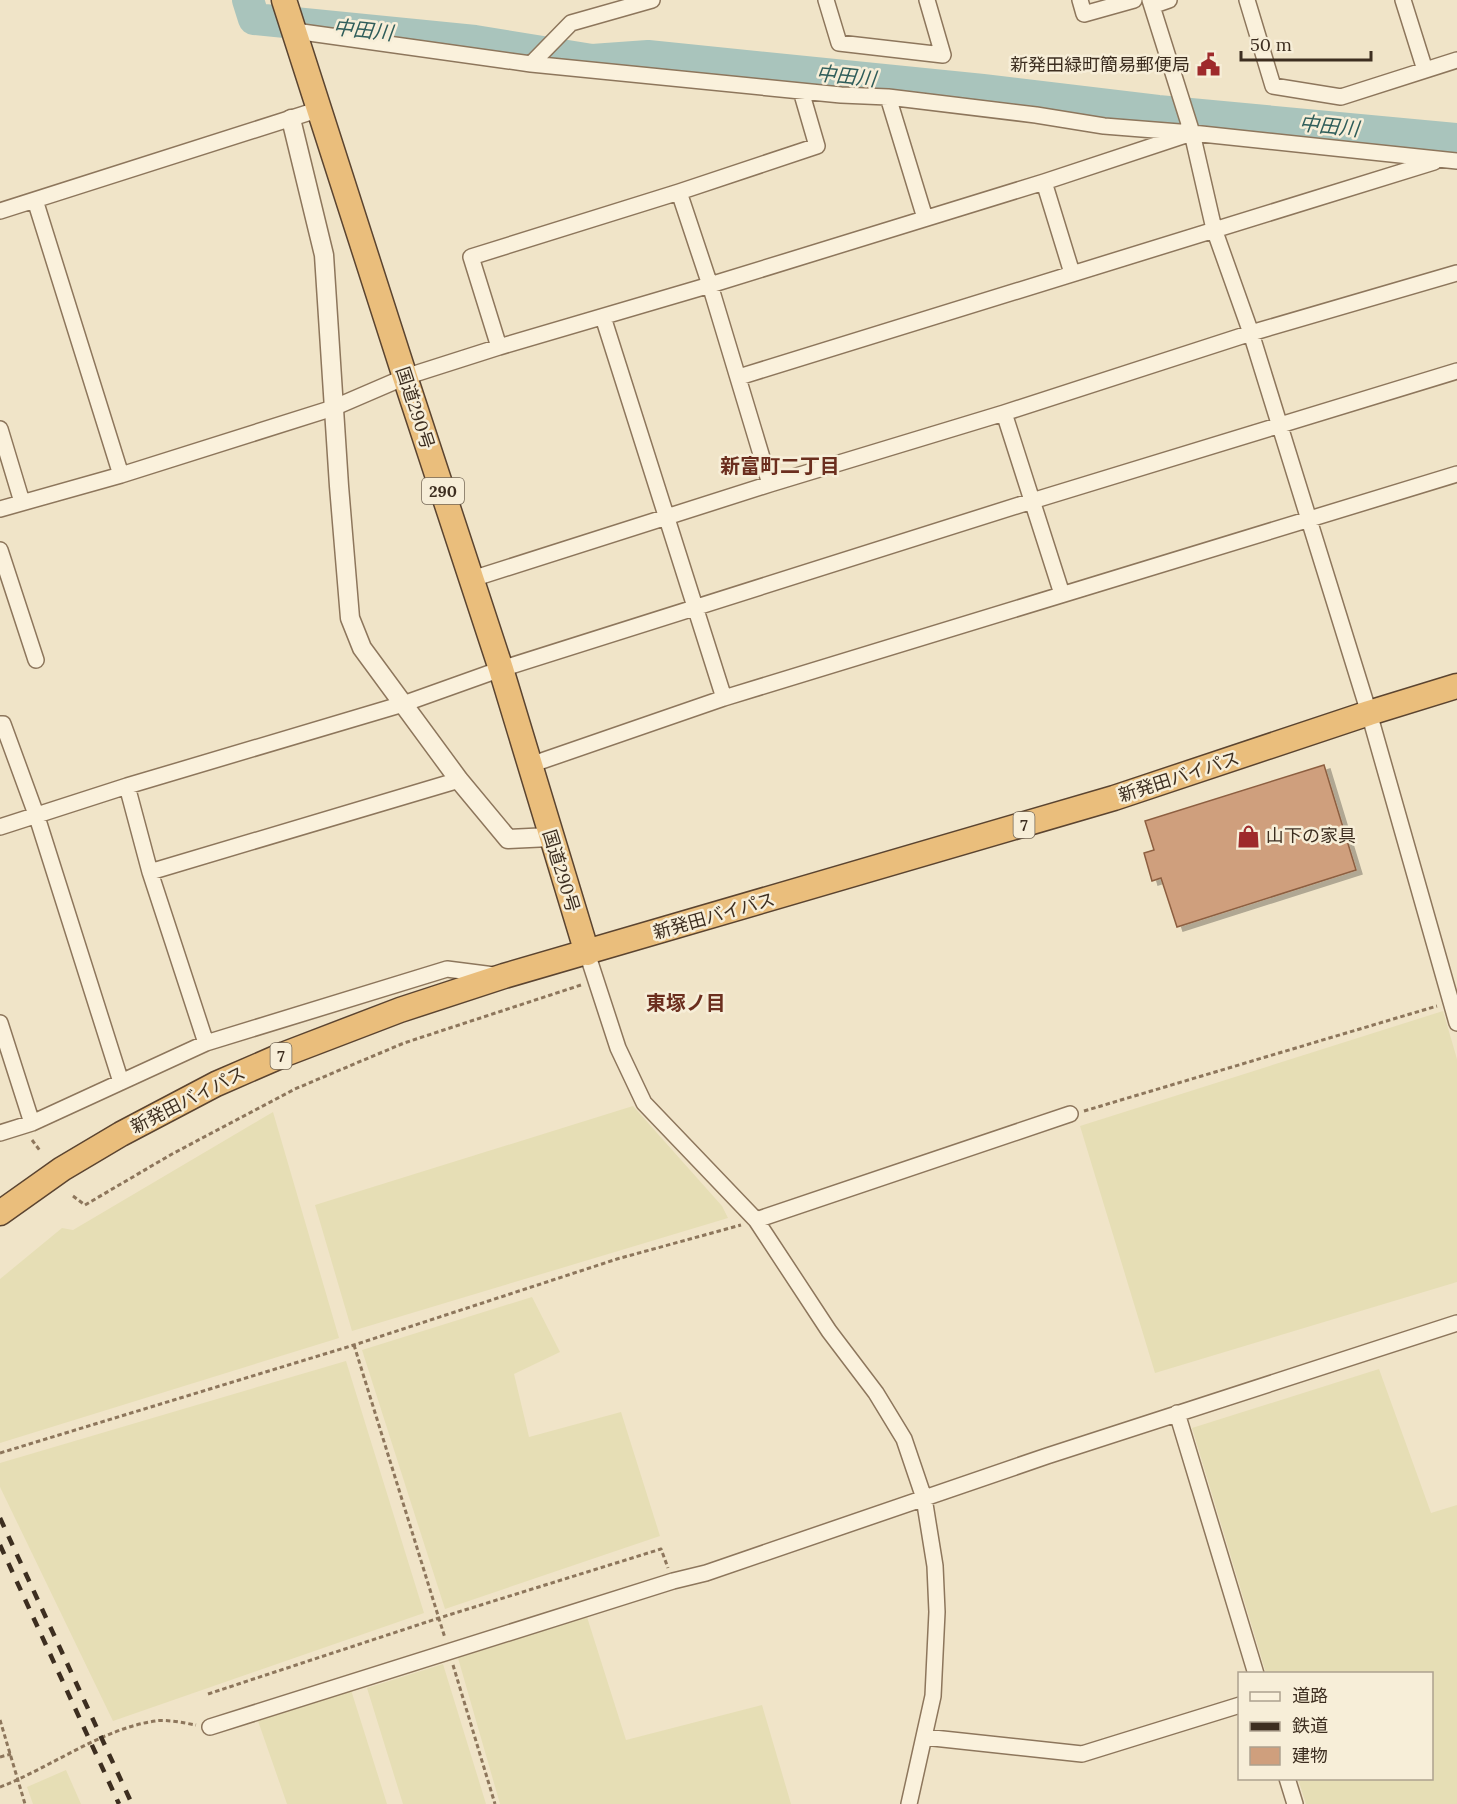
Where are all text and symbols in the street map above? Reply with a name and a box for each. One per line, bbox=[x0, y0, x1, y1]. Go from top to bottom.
water label: 中田川 bbox=[332, 14, 396, 45]
scale bar bbox=[1241, 24, 1372, 62]
text: 50 m bbox=[1250, 33, 1292, 56]
public building icon: 新発田緑町簡易郵便局 bbox=[1195, 52, 1221, 78]
place label: 新発田緑町簡易郵便局 bbox=[1010, 53, 1190, 76]
water label: 中田川 bbox=[815, 60, 879, 91]
water label: 中田川 bbox=[1298, 110, 1362, 141]
street label: 国道290号 bbox=[391, 364, 440, 452]
district label: 新富町二丁目 bbox=[720, 453, 840, 478]
road number: 290 bbox=[422, 478, 464, 504]
street label: 新発田バイパス bbox=[1116, 746, 1242, 807]
road number: 7 bbox=[1014, 812, 1034, 838]
shop icon: 山下の家具 bbox=[1235, 823, 1261, 849]
place label: 山下の家具 bbox=[1266, 824, 1356, 847]
street label: 国道290号 bbox=[538, 827, 585, 915]
street label: 新発田バイパス bbox=[650, 887, 777, 944]
district label: 東塚ノ目 bbox=[646, 990, 726, 1015]
road number: 7 bbox=[270, 1043, 292, 1069]
street label: 新発田バイパス bbox=[127, 1061, 249, 1138]
legend bbox=[1238, 1672, 1433, 1780]
text: 道路 bbox=[1292, 1684, 1328, 1707]
text: 鉄道 bbox=[1292, 1714, 1328, 1737]
text: 建物 bbox=[1292, 1744, 1328, 1767]

